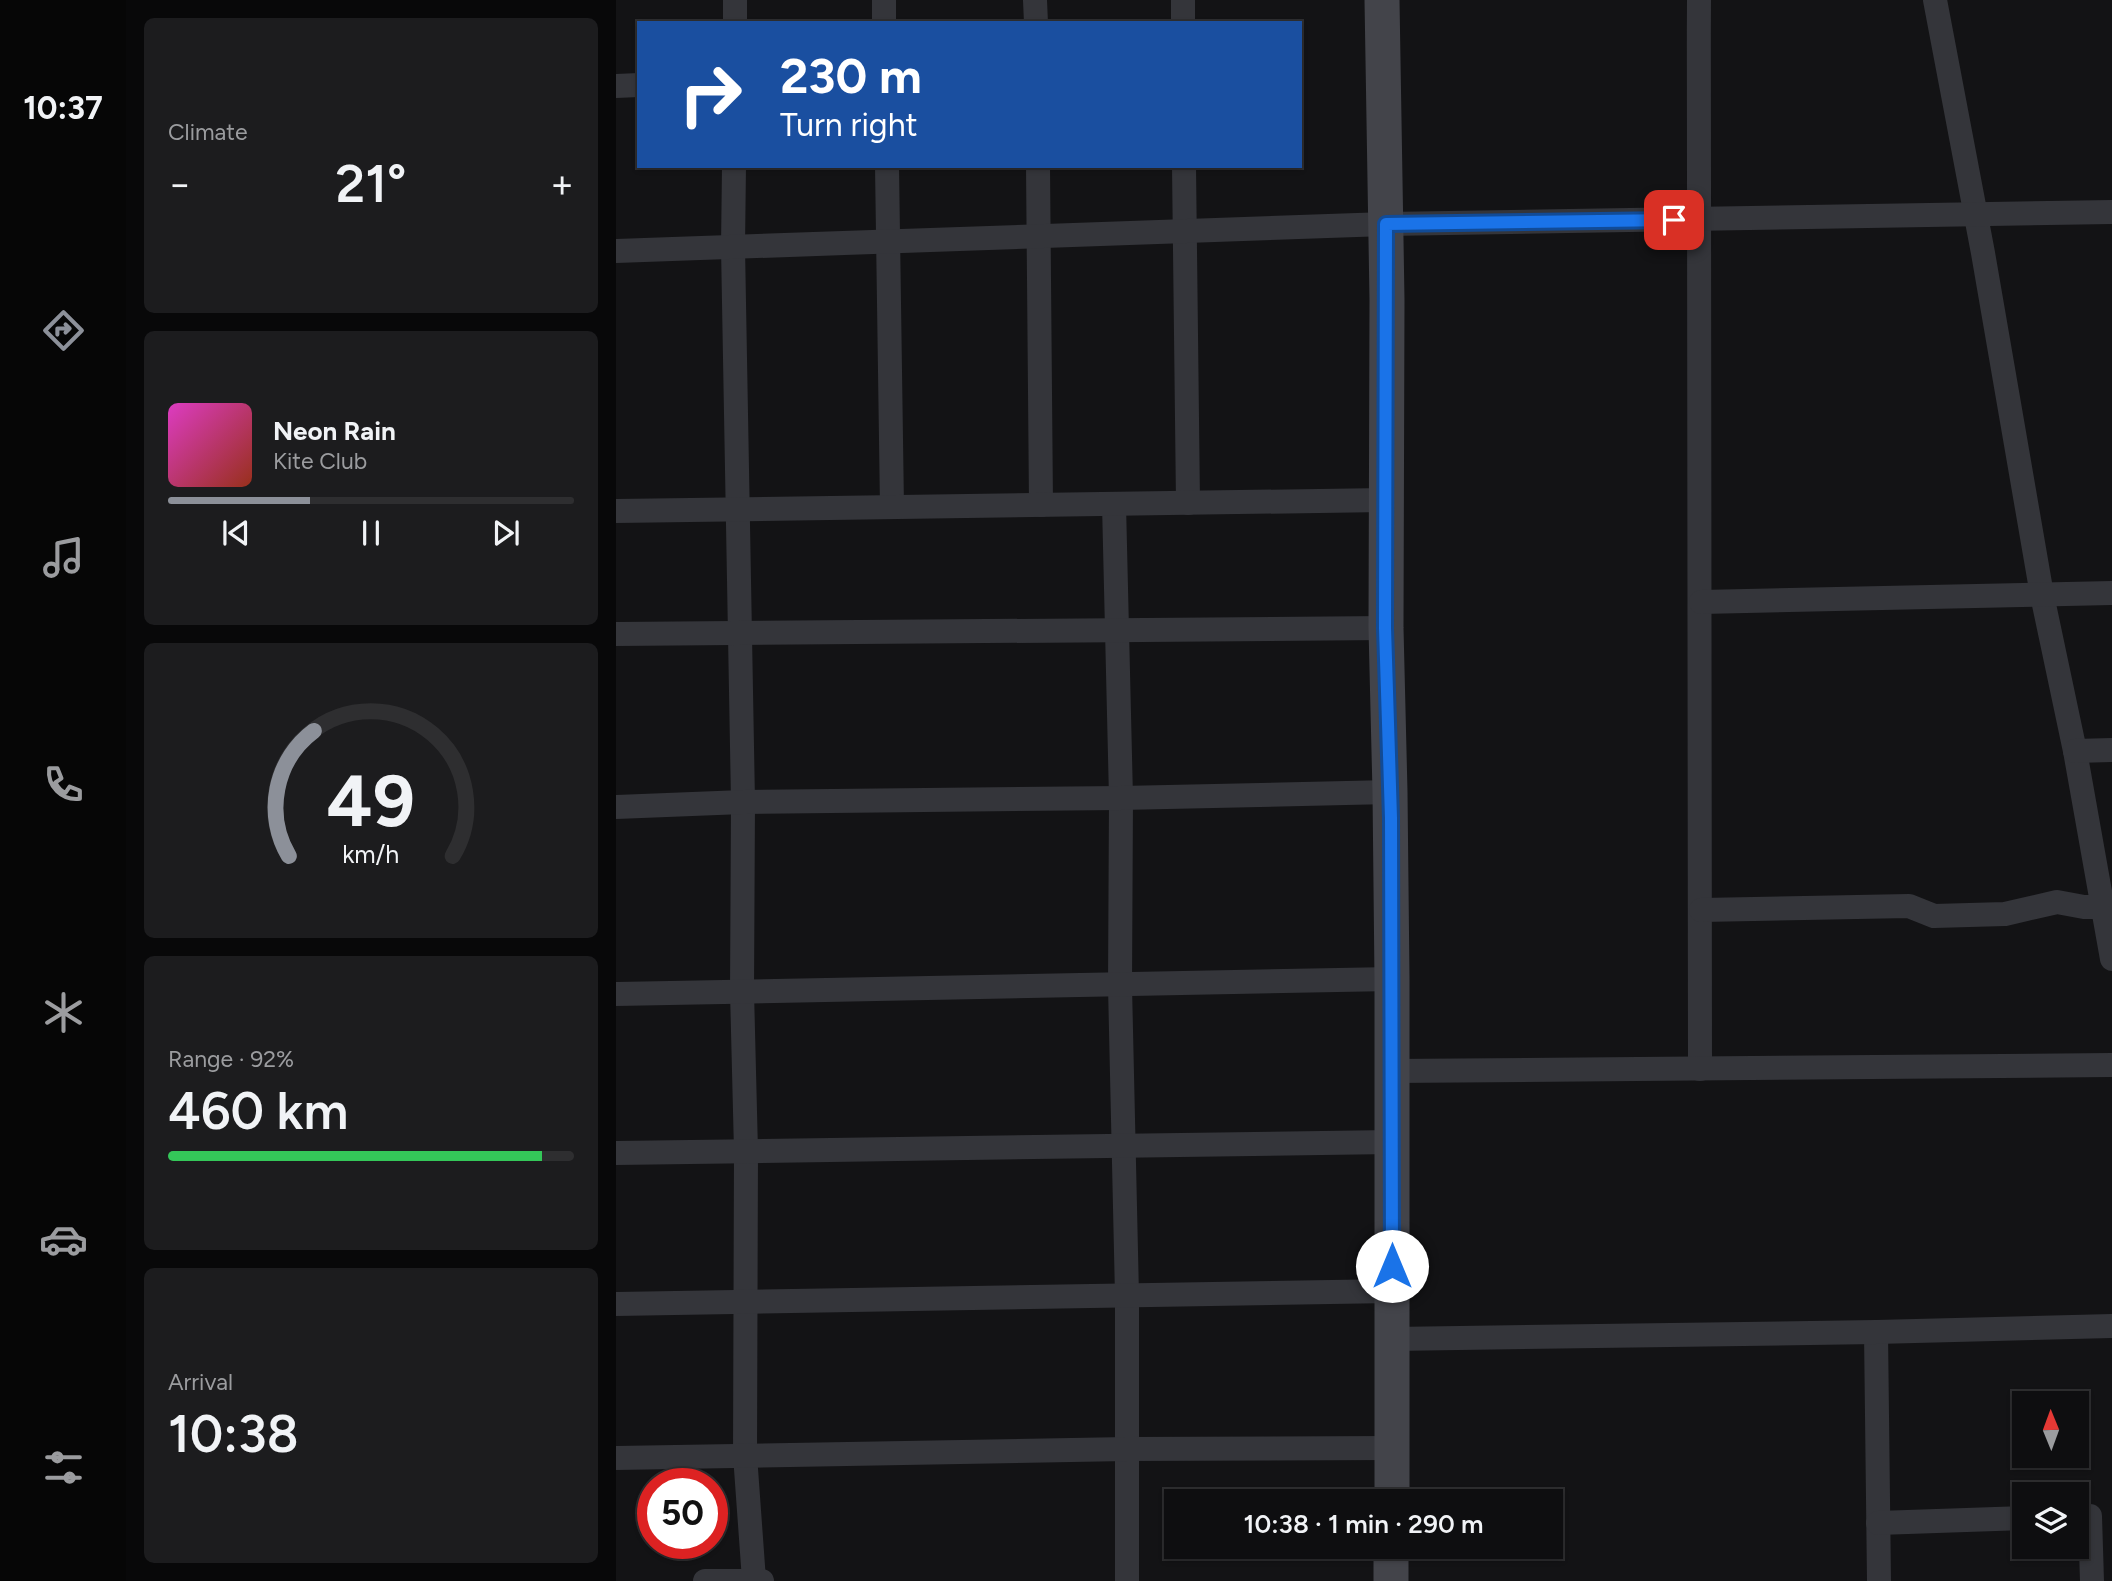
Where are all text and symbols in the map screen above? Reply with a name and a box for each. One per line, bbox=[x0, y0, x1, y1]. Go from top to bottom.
text: 230 m bbox=[780, 46, 922, 105]
icon: right bbox=[665, 49, 756, 140]
text: 10:37 bbox=[23, 89, 103, 127]
text: Turn right bbox=[780, 106, 918, 144]
text: Climate bbox=[168, 118, 247, 146]
text: 21° bbox=[336, 153, 406, 215]
text: − bbox=[168, 161, 192, 207]
text: + bbox=[550, 161, 574, 207]
pin bbox=[1644, 190, 1704, 250]
icon: arrive bbox=[1655, 201, 1693, 239]
icon: directions bbox=[39, 306, 88, 355]
text: Neon Rain bbox=[273, 415, 396, 447]
text: Kite Club bbox=[273, 447, 367, 475]
icon: previous bbox=[217, 514, 255, 552]
icon: pause bbox=[352, 514, 390, 552]
icon: next bbox=[487, 514, 525, 552]
icon: music bbox=[39, 533, 88, 582]
text: 49 bbox=[327, 758, 415, 845]
icon: phone bbox=[39, 760, 88, 809]
text: km/h bbox=[342, 839, 400, 869]
icon: climate bbox=[39, 988, 88, 1037]
text: Range · 92% bbox=[168, 1045, 294, 1073]
text: 460 km bbox=[168, 1080, 348, 1142]
icon: car bbox=[39, 1215, 88, 1264]
position arrow bbox=[1355, 1229, 1429, 1303]
text: Arrival bbox=[168, 1368, 233, 1396]
north arrow bbox=[2012, 1391, 2090, 1468]
map controls bbox=[2012, 1391, 2089, 1559]
text: 10:38 bbox=[168, 1403, 299, 1465]
icon: filters bbox=[39, 1443, 88, 1492]
speed limit sign: 50 bbox=[637, 1468, 728, 1559]
button: layers bbox=[2012, 1482, 2089, 1559]
text: 10:38 · 1 min · 290 m bbox=[1244, 1508, 1483, 1540]

